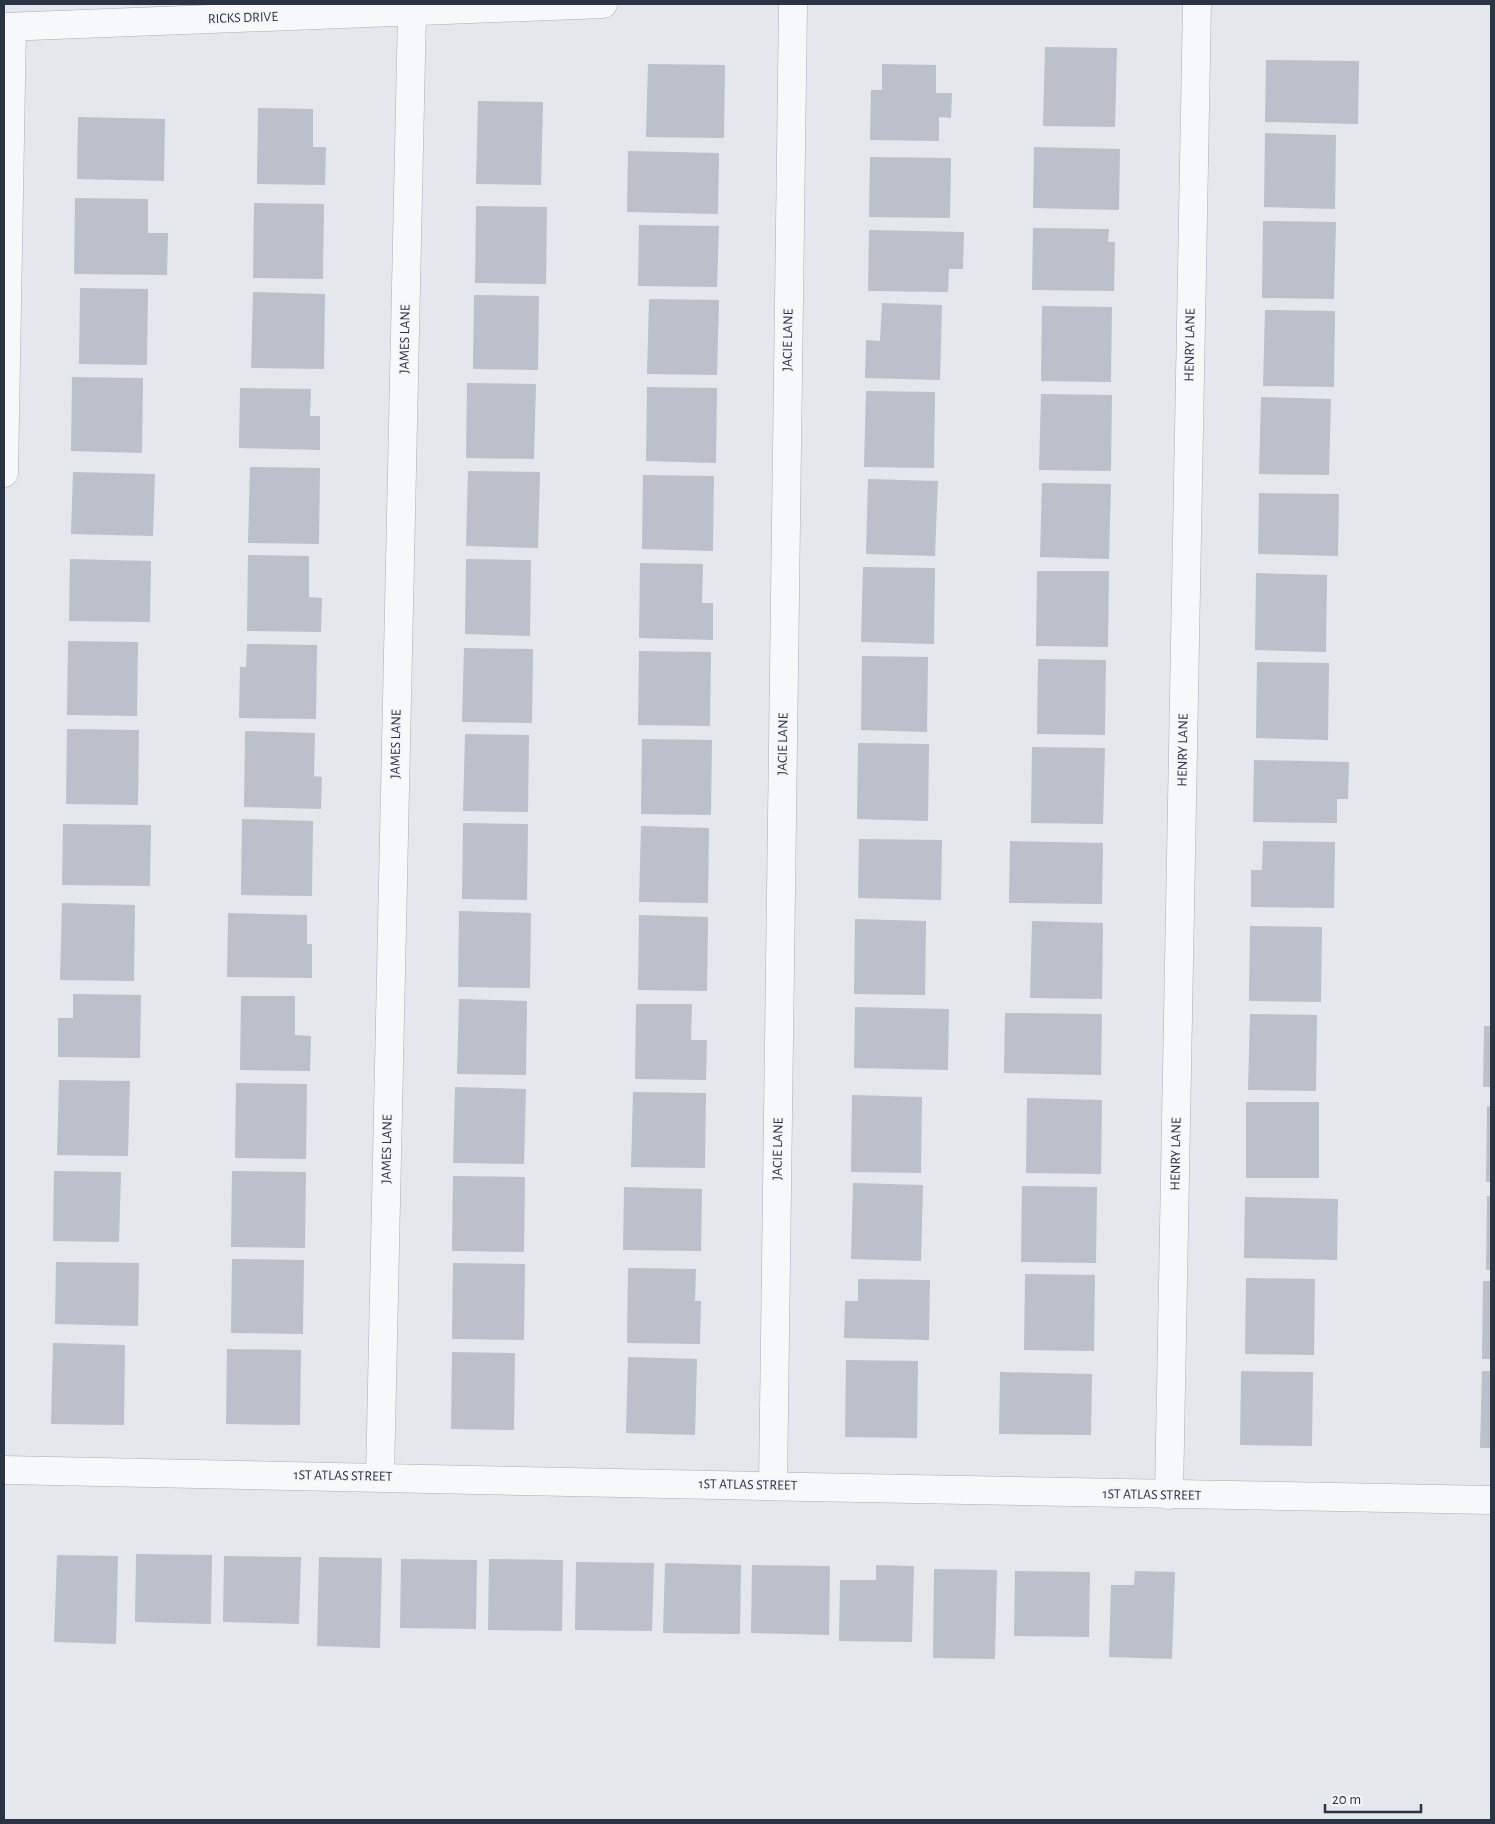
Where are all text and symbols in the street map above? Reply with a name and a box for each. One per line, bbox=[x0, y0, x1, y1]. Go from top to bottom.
street label: RICKS DRIVE bbox=[208, 10, 279, 26]
street label: JAMES LANE bbox=[397, 304, 413, 374]
street label: JACIE LANE bbox=[780, 308, 796, 371]
street label: HENRY LANE bbox=[1182, 308, 1198, 382]
street label: JAMES LANE bbox=[388, 709, 404, 779]
street label: JACIE LANE bbox=[775, 712, 791, 775]
street label: HENRY LANE bbox=[1175, 713, 1191, 787]
street label: JAMES LANE bbox=[379, 1114, 395, 1184]
street label: JACIE LANE bbox=[770, 1117, 786, 1180]
street label: HENRY LANE bbox=[1168, 1117, 1184, 1191]
street label: 1ST ATLAS STREET bbox=[294, 1468, 393, 1484]
street label: 1ST ATLAS STREET bbox=[699, 1477, 798, 1493]
street label: 1ST ATLAS STREET bbox=[1103, 1487, 1202, 1503]
scale bar bbox=[1325, 1782, 1421, 1814]
text: 20 m bbox=[1332, 1792, 1361, 1807]

